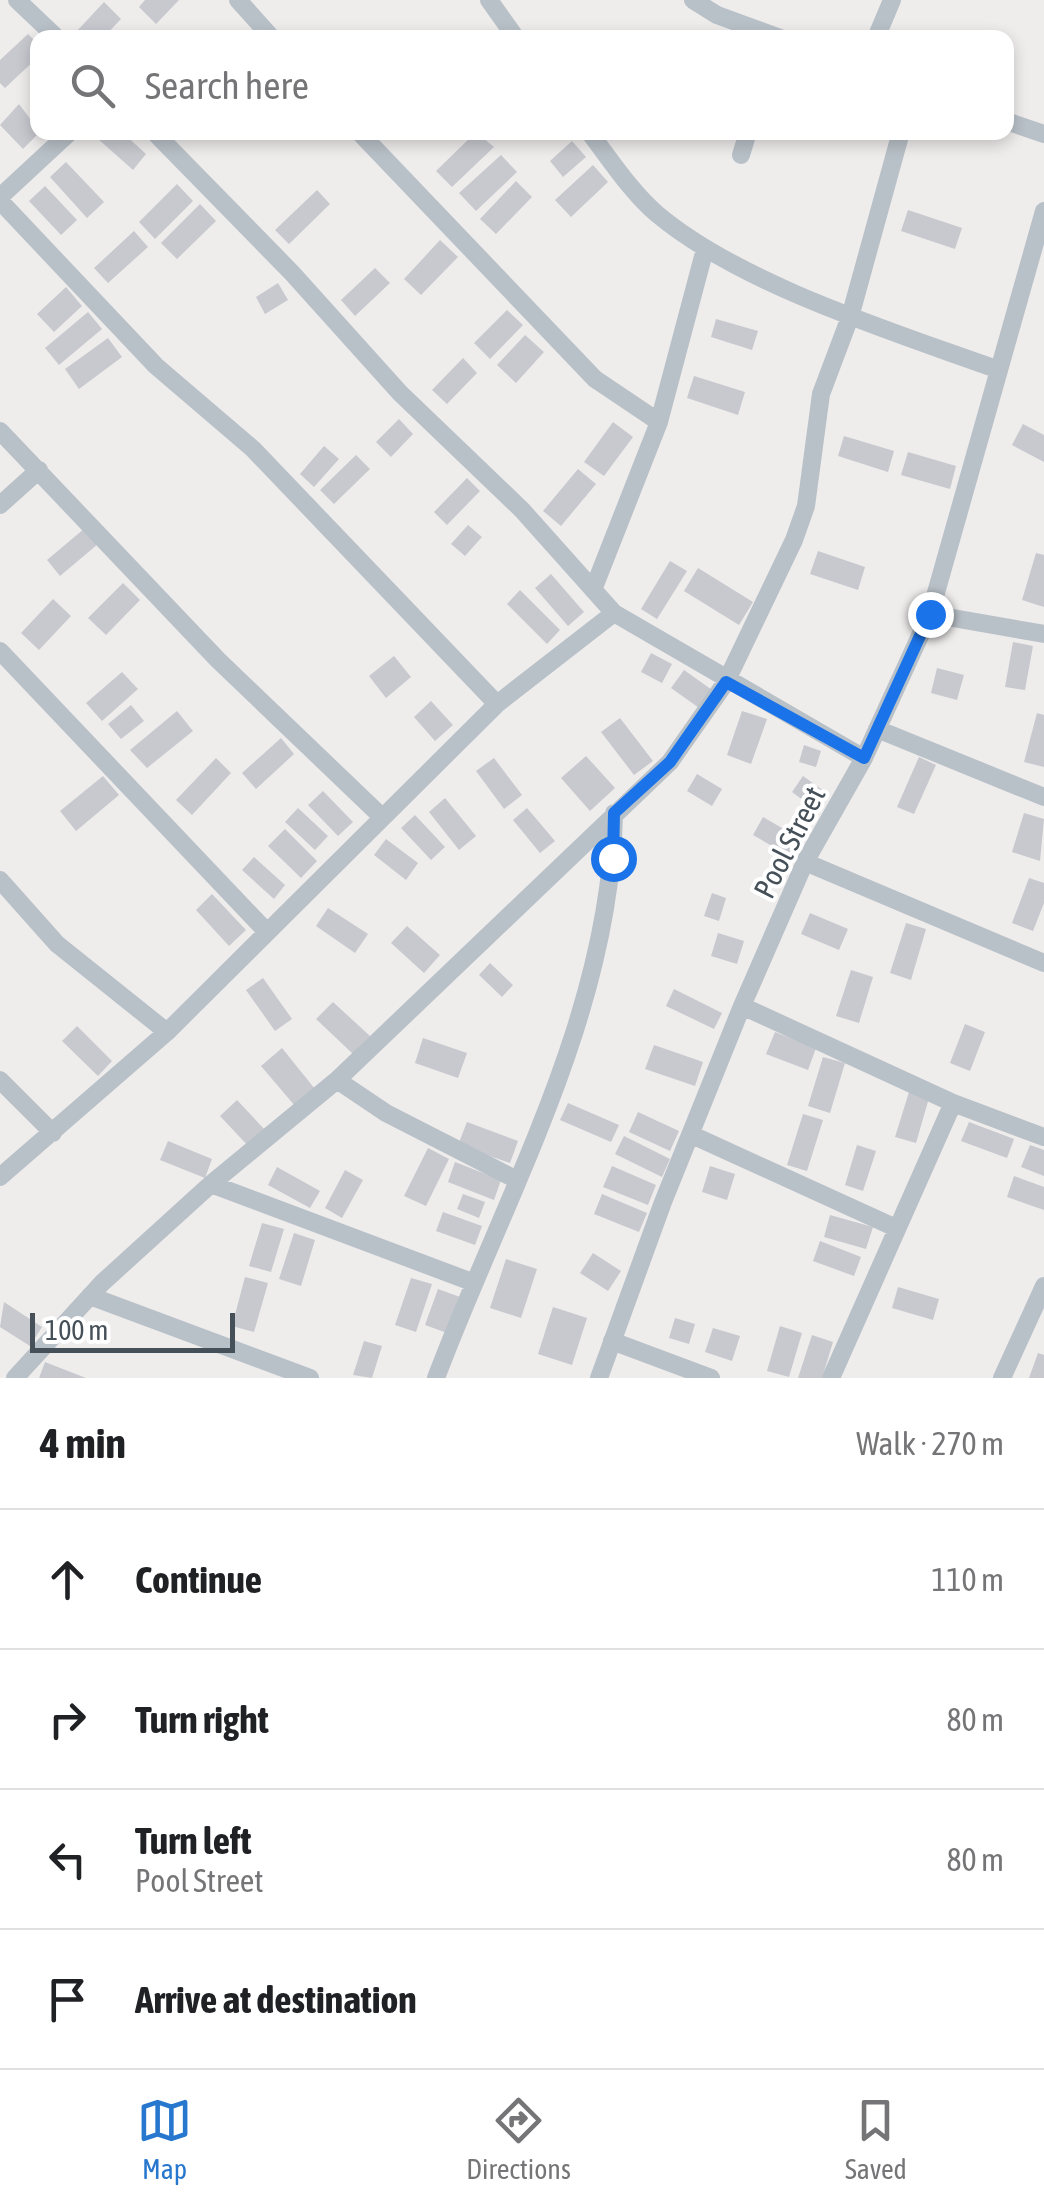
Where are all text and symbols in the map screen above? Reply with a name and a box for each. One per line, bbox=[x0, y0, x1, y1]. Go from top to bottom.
search box bbox=[30, 30, 1014, 140]
icon: search bbox=[65, 58, 120, 113]
text: Search here bbox=[145, 64, 309, 107]
route end bbox=[908, 592, 954, 638]
street label: Pool Street bbox=[747, 781, 831, 903]
route start bbox=[591, 836, 637, 882]
scale bar bbox=[30, 1308, 235, 1352]
text: 100 m bbox=[45, 1314, 108, 1346]
text: 4 min bbox=[40, 1419, 126, 1467]
text: Walk · 270 m bbox=[856, 1425, 1004, 1462]
icon: ahead bbox=[40, 1552, 95, 1607]
text: Continue bbox=[135, 1558, 262, 1601]
text: 110 m bbox=[931, 1561, 1004, 1598]
icon: right bbox=[40, 1692, 95, 1747]
text: Turn right bbox=[135, 1698, 269, 1741]
text: 80 m bbox=[946, 1701, 1004, 1738]
text: Turn left bbox=[135, 1819, 251, 1862]
icon: left bbox=[40, 1832, 95, 1887]
text: 80 m bbox=[946, 1841, 1004, 1878]
text: Pool Street bbox=[135, 1862, 264, 1899]
icon: arrive bbox=[40, 1972, 95, 2027]
text: Arrive at destination bbox=[135, 1978, 417, 2021]
tab: Map bbox=[137, 2093, 192, 2185]
tab: Directions bbox=[466, 2093, 571, 2185]
tab: Saved bbox=[845, 2093, 907, 2185]

